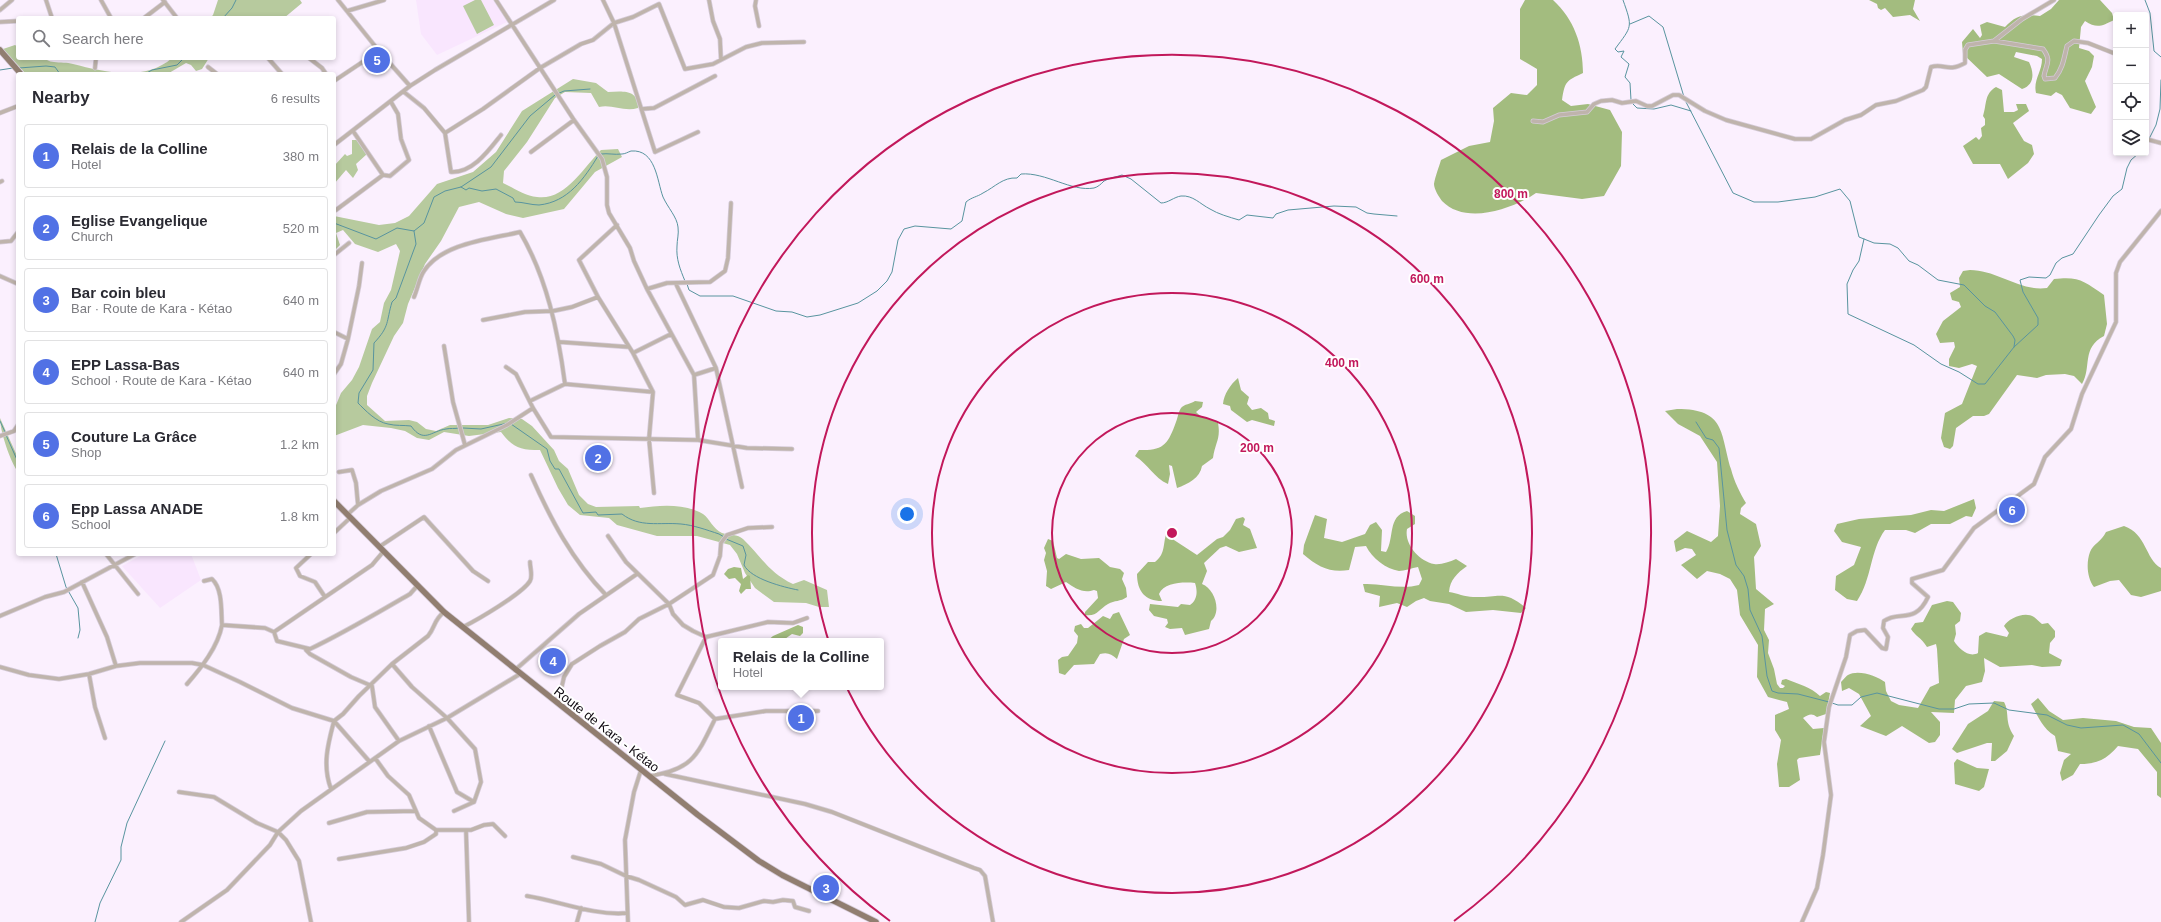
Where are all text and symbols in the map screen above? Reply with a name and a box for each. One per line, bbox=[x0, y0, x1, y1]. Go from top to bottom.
map controls bbox=[2113, 12, 2149, 156]
button: + bbox=[2113, 12, 2149, 48]
search box bbox=[16, 16, 336, 60]
icon: search bbox=[30, 27, 52, 49]
text: Search here bbox=[62, 30, 144, 47]
pin: 5 bbox=[364, 45, 390, 75]
button: − bbox=[2113, 48, 2149, 84]
button: locate bbox=[2113, 84, 2149, 120]
text: Nearby bbox=[32, 88, 90, 107]
text: 6 results bbox=[271, 91, 320, 106]
button: layers bbox=[2113, 120, 2149, 156]
text: Relais de la Colline bbox=[71, 140, 208, 157]
text: 1 bbox=[42, 149, 50, 164]
text: 380 m bbox=[283, 149, 319, 164]
text: Hotel bbox=[71, 157, 101, 172]
text: 800 m bbox=[1494, 187, 1528, 201]
text: Eglise Evangelique bbox=[71, 212, 208, 229]
text: 2 bbox=[42, 221, 50, 236]
text: 520 m bbox=[283, 221, 319, 236]
text: Church bbox=[71, 229, 113, 244]
text: 600 m bbox=[1410, 272, 1444, 286]
text: Bar coin bleu bbox=[71, 284, 166, 301]
text: 3 bbox=[42, 293, 50, 308]
text: 640 m bbox=[283, 293, 319, 308]
text: Bar · Route de Kara - Kétao bbox=[71, 301, 232, 316]
text: EPP Lassa-Bas bbox=[71, 356, 180, 373]
text: 400 m bbox=[1325, 356, 1359, 370]
text: 4 bbox=[42, 365, 50, 380]
text: 640 m bbox=[283, 365, 319, 380]
text: School · Route de Kara - Kétao bbox=[71, 373, 252, 388]
text: Couture La Grâce bbox=[71, 428, 197, 445]
text: 5 bbox=[42, 437, 50, 452]
text: 1.2 km bbox=[280, 437, 319, 452]
text: 200 m bbox=[1240, 441, 1274, 455]
pin: 2 bbox=[585, 443, 611, 473]
text: Shop bbox=[71, 445, 101, 460]
pin: 6 bbox=[1999, 495, 2025, 525]
text: Epp Lassa ANADE bbox=[71, 500, 203, 517]
your location bbox=[897, 504, 917, 524]
text: 6 bbox=[42, 509, 50, 524]
text: 1.8 km bbox=[280, 509, 319, 524]
text: School bbox=[71, 517, 111, 532]
centre of rings bbox=[1165, 526, 1179, 540]
popup bbox=[718, 638, 884, 690]
pin: 4 bbox=[540, 646, 566, 676]
text: Relais de la Colline bbox=[733, 648, 869, 665]
text: Hotel bbox=[733, 665, 763, 680]
street label: Route de Kara - Kétao bbox=[551, 684, 662, 775]
pin: 1 bbox=[788, 703, 814, 733]
pin: 3 bbox=[813, 873, 839, 903]

